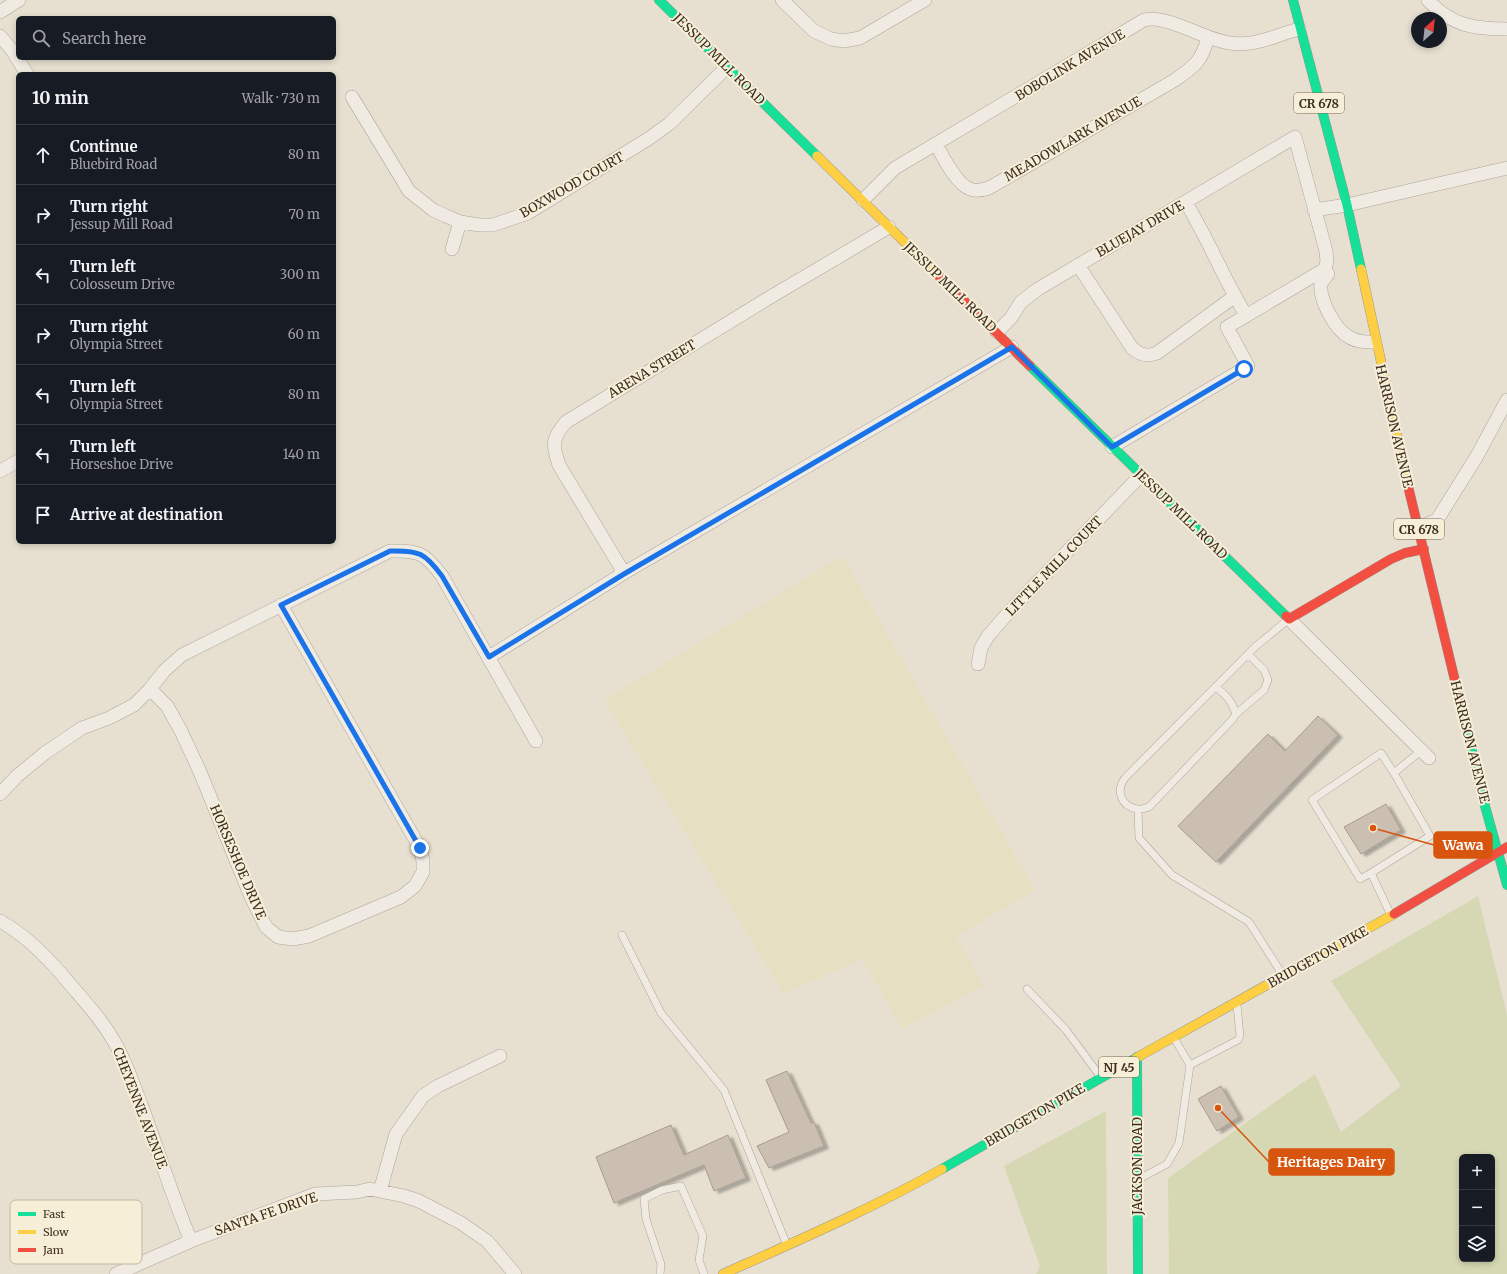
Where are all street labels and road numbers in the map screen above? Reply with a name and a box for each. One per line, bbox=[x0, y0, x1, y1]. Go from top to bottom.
street label: JESSUP MILL ROAD bbox=[669, 9, 769, 109]
street label: BOBOLINK AVENUE bbox=[1012, 25, 1129, 104]
street label: MEADOWLARK AVENUE bbox=[1001, 92, 1145, 185]
road number: CR 678 bbox=[1294, 93, 1344, 113]
street label: BOXWOOD COURT bbox=[517, 148, 627, 222]
street label: BLUEJAY DRIVE bbox=[1093, 197, 1188, 261]
street label: JESSUP MILL ROAD bbox=[899, 237, 1000, 336]
street label: ARENA STREET bbox=[604, 336, 699, 403]
street label: HARRISON AVENUE bbox=[1372, 363, 1417, 490]
street label: JESSUP MILL ROAD bbox=[1130, 464, 1231, 563]
street label: LITTLE MILL COURT bbox=[1002, 512, 1106, 620]
road number: CR 678 bbox=[1394, 519, 1444, 539]
street label: HARRISON AVENUE bbox=[1447, 679, 1494, 806]
street label: HORSESHOE DRIVE bbox=[206, 802, 270, 923]
street label: BRIDGETON PIKE bbox=[1265, 922, 1372, 992]
street label: CHEYENNE AVENUE bbox=[109, 1045, 171, 1172]
road number: NJ 45 bbox=[1099, 1057, 1139, 1077]
street label: BRIDGETON PIKE bbox=[982, 1079, 1089, 1150]
street label: JACKSON ROAD bbox=[1129, 1117, 1146, 1216]
street label: SANTA FE DRIVE bbox=[212, 1188, 320, 1240]

